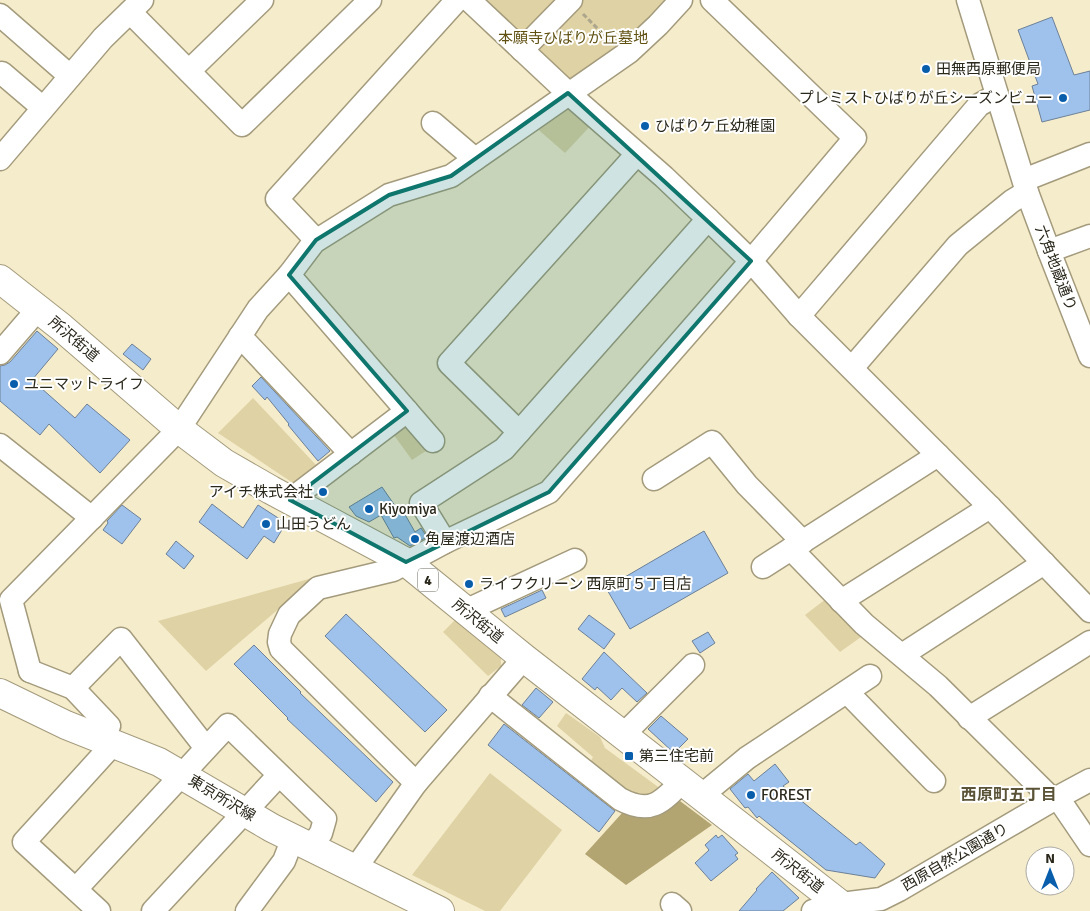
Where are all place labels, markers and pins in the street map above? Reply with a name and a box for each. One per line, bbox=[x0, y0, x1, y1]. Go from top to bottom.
place label: 田無西原郵便局 bbox=[936, 60, 1041, 78]
marker: 田無西原郵便局 bbox=[920, 63, 932, 75]
place label: プレミストひばりが丘シーズンビュー bbox=[799, 89, 1053, 107]
marker: プレミストひばりが丘シーズンビュー bbox=[1057, 92, 1069, 104]
place label: ひばりケ丘幼稚園 bbox=[655, 117, 775, 135]
marker: ひばりケ丘幼稚園 bbox=[639, 120, 651, 132]
place label: ユニマットライフ bbox=[24, 375, 144, 393]
marker: ユニマットライフ bbox=[8, 378, 20, 390]
place label: アイチ株式会社 bbox=[209, 483, 313, 501]
marker: アイチ株式会社 bbox=[317, 486, 329, 498]
place label: Kiyomiya bbox=[379, 500, 437, 518]
marker: Kiyomiya bbox=[363, 503, 375, 515]
place label: 山田うどん bbox=[276, 515, 351, 533]
marker: 山田うどん bbox=[260, 518, 272, 530]
place label: 角屋渡辺酒店 bbox=[425, 530, 515, 548]
marker: 角屋渡辺酒店 bbox=[409, 533, 421, 545]
place label: ライフクリーン 西原町５丁目店 bbox=[479, 575, 692, 593]
marker: ライフクリーン 西原町５丁目店 bbox=[463, 578, 475, 590]
place label: 第三住宅前 bbox=[639, 747, 714, 765]
marker: 第三住宅前 bbox=[623, 750, 635, 762]
place label: FOREST bbox=[761, 786, 812, 804]
marker: FOREST bbox=[745, 789, 757, 801]

